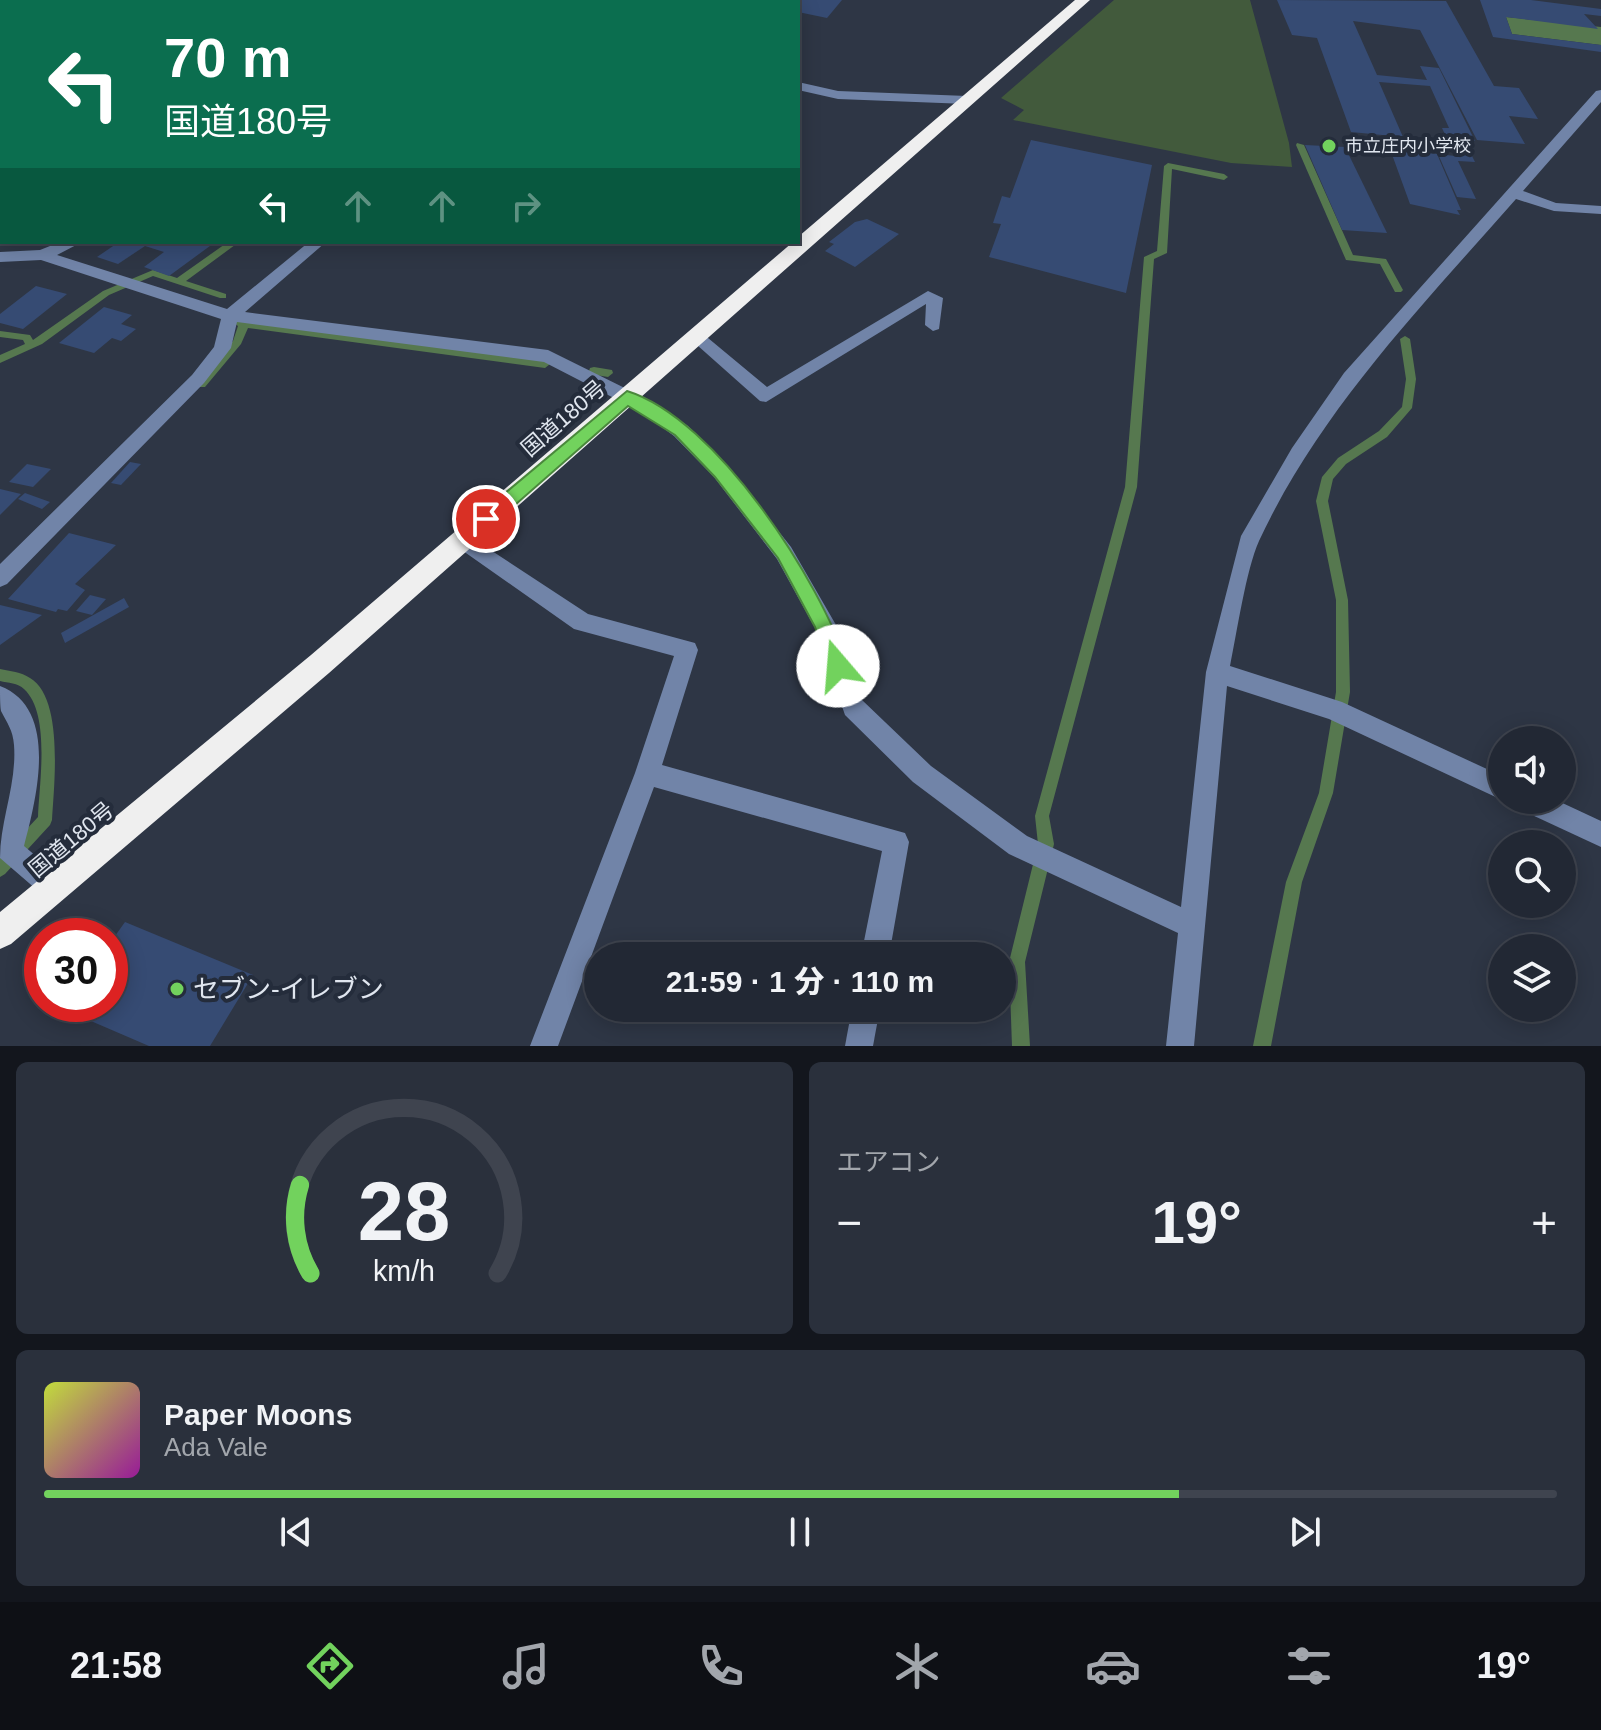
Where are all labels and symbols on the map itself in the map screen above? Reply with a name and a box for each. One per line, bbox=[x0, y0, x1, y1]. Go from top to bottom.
place label: 市立庄内小学校 bbox=[1345, 136, 1471, 156]
marker: 市立庄内小学校 bbox=[1320, 137, 1338, 155]
street label: 国道180号 bbox=[516, 375, 610, 462]
pin bbox=[452, 485, 520, 553]
position arrow bbox=[796, 624, 880, 708]
street label: 国道180号 bbox=[24, 797, 119, 882]
speed limit sign: 30 bbox=[24, 918, 128, 1022]
place label: セブン-イレブン bbox=[193, 974, 384, 1004]
marker: セブン-イレブン bbox=[168, 980, 186, 998]

